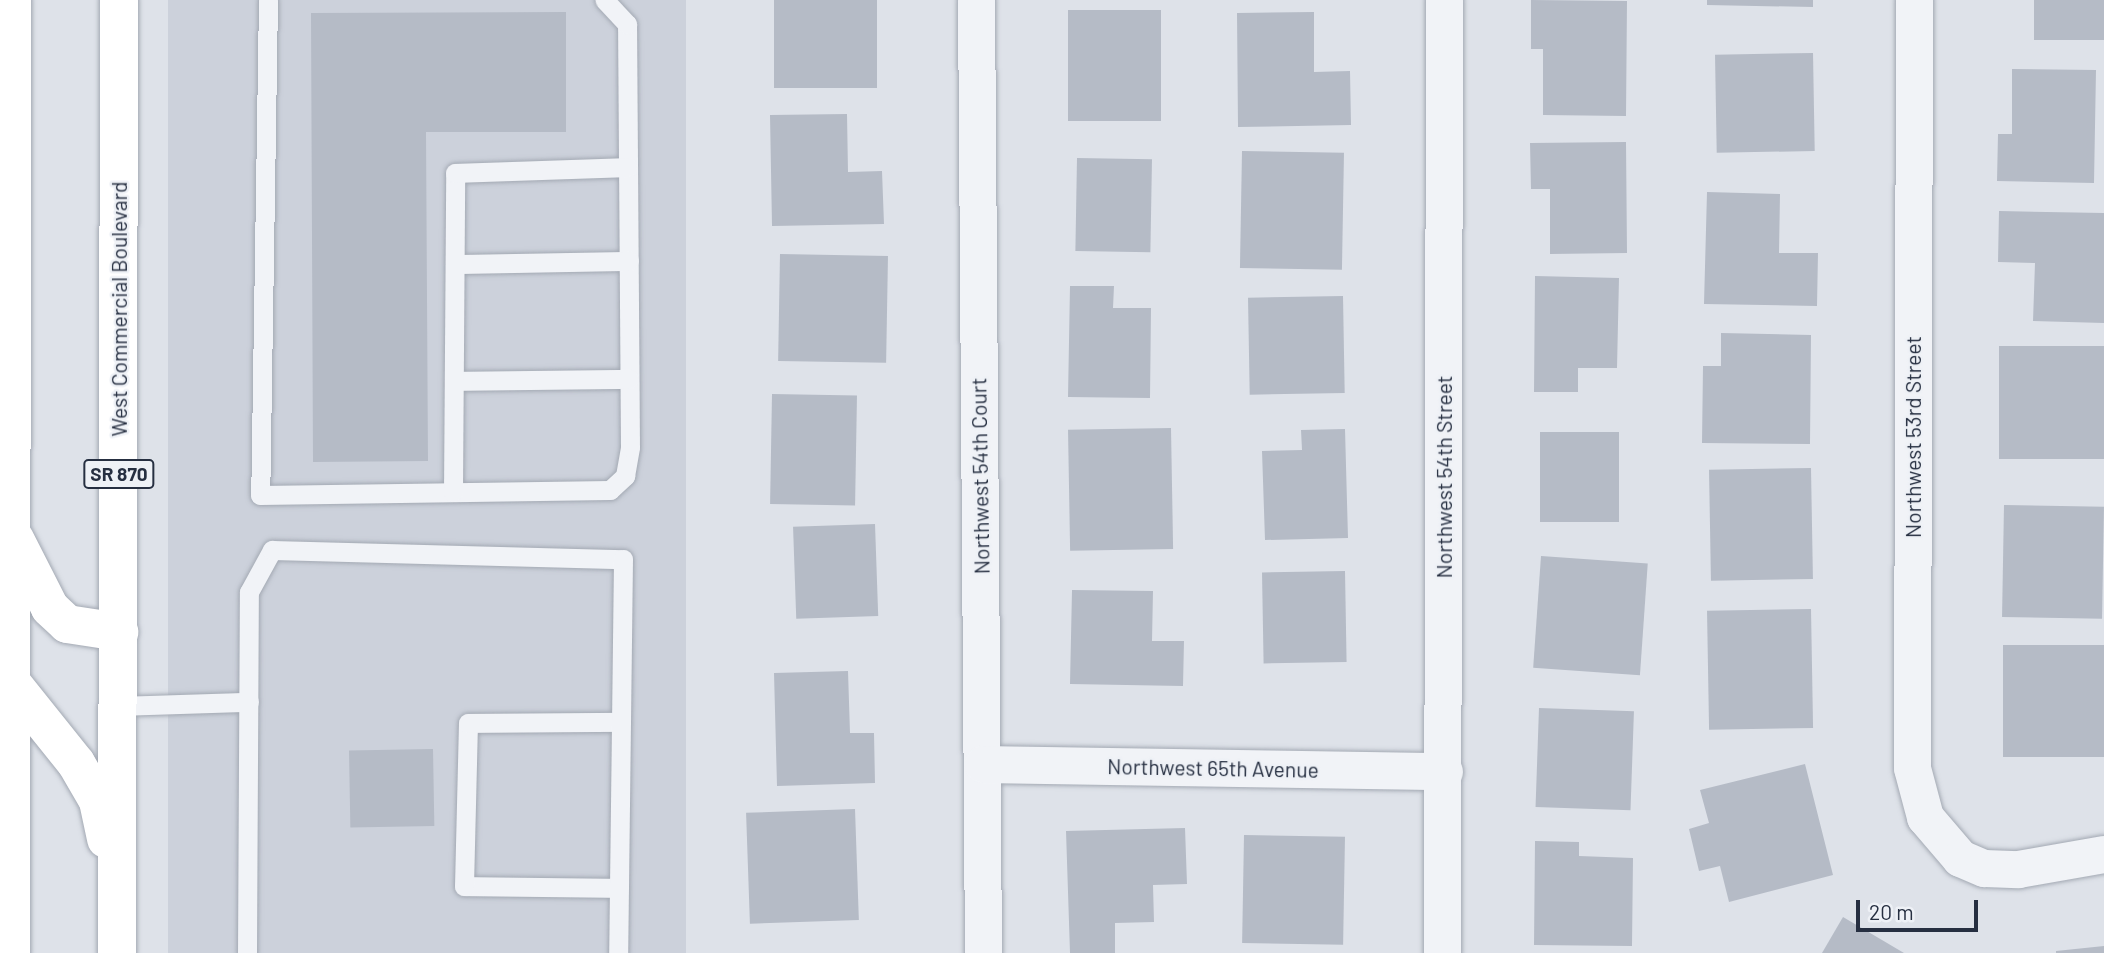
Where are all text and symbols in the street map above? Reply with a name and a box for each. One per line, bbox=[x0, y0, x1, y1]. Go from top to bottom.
street label: West Commercial Boulevard bbox=[106, 182, 132, 436]
street label: Northwest 53rd Street bbox=[1900, 336, 1926, 538]
street label: Northwest 54th Street bbox=[1431, 376, 1457, 578]
street label: Northwest 54th Court bbox=[966, 377, 994, 575]
road number: SR 870 bbox=[82, 458, 156, 489]
street label: Northwest 65th Avenue bbox=[1107, 754, 1319, 782]
scale bar bbox=[1859, 886, 1982, 930]
text: 20 m bbox=[1869, 899, 1914, 924]

